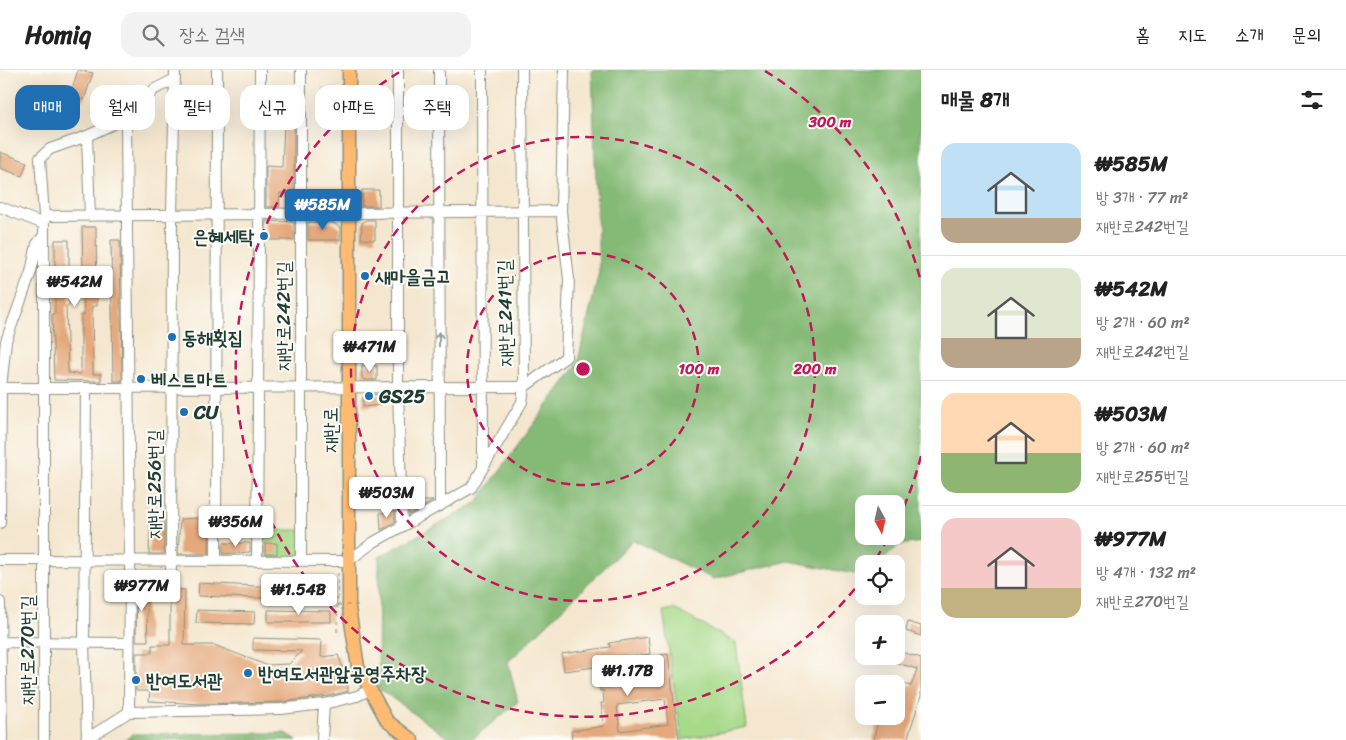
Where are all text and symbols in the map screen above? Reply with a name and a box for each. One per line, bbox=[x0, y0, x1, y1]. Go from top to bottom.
search box bbox=[121, 12, 471, 57]
text: Homiq bbox=[25, 14, 91, 56]
text: 장소 검색 bbox=[179, 18, 245, 51]
text: 홈 bbox=[1136, 19, 1150, 51]
text: 지도 bbox=[1178, 19, 1207, 51]
text: 소개 bbox=[1235, 19, 1264, 51]
text: 문의 bbox=[1292, 19, 1321, 51]
icon: search bbox=[139, 21, 167, 49]
text: 매물 8개 bbox=[941, 81, 1010, 119]
chip: 매매 bbox=[15, 85, 80, 130]
chip: 월세 bbox=[90, 85, 155, 130]
chip: 필터 bbox=[165, 85, 230, 130]
chip: 신규 bbox=[240, 85, 305, 130]
chip: 아파트 bbox=[315, 85, 394, 130]
chip: 주택 bbox=[404, 85, 469, 130]
icon: filters bbox=[1298, 86, 1326, 114]
text: 300 m bbox=[808, 109, 852, 135]
text: ₩585M bbox=[1096, 145, 1168, 183]
icon: home bbox=[981, 163, 1041, 223]
text: 방 3개 · 77 m² bbox=[1096, 183, 1188, 212]
pin: ₩585M bbox=[288, 189, 358, 231]
text: ₩585M bbox=[296, 190, 350, 219]
text: 재반로242번길 bbox=[1096, 212, 1189, 241]
place label: 은혜세탁 bbox=[193, 220, 255, 253]
marker: 은혜세탁 bbox=[258, 230, 270, 242]
street label: 재반로241번길 bbox=[488, 259, 522, 367]
place label: 새마을금고 bbox=[374, 260, 451, 293]
street label: 재반로242번길 bbox=[267, 261, 300, 371]
pin: ₩542M bbox=[40, 266, 110, 308]
text: ₩542M bbox=[48, 267, 102, 296]
marker: 새마을금고 bbox=[359, 270, 371, 282]
text: ₩542M bbox=[1096, 270, 1167, 308]
icon: home bbox=[981, 288, 1041, 348]
text: 방 2개 · 60 m² bbox=[1096, 308, 1190, 337]
place label: 동해횟집 bbox=[182, 321, 243, 354]
pin: ₩471M bbox=[335, 330, 405, 373]
marker: 동해횟집 bbox=[166, 331, 178, 343]
one-way arrow bbox=[434, 331, 444, 348]
text: ₩471M bbox=[344, 332, 396, 361]
text: 재반로242번길 bbox=[1096, 337, 1189, 366]
text: 100 m bbox=[679, 356, 720, 382]
text: 200 m bbox=[792, 356, 837, 382]
centre of rings bbox=[574, 360, 592, 378]
place label: 베스트마트 bbox=[151, 363, 227, 396]
marker: 베스트마트 bbox=[135, 373, 147, 385]
place label: GS25 bbox=[378, 380, 426, 413]
marker: GS25 bbox=[363, 390, 375, 402]
text: ₩503M bbox=[1096, 395, 1167, 433]
place label: CU bbox=[193, 396, 220, 429]
marker: CU bbox=[178, 406, 190, 418]
street label: 재반로 bbox=[314, 407, 347, 453]
icon: home bbox=[981, 413, 1041, 473]
street label: 재반로256번길 bbox=[138, 429, 171, 539]
text: 방 2개 · 60 m² bbox=[1096, 433, 1190, 462]
text: 재반로255번길 bbox=[1096, 462, 1189, 491]
pin: ₩503M bbox=[352, 476, 422, 519]
text: ₩503M bbox=[360, 478, 414, 507]
north arrow bbox=[855, 495, 905, 545]
map controls bbox=[855, 495, 905, 725]
pin: ₩356M bbox=[201, 506, 271, 548]
text: ₩356M bbox=[209, 507, 263, 536]
text: ₩977M bbox=[1096, 520, 1166, 558]
icon: home bbox=[981, 538, 1041, 598]
button: locate bbox=[855, 555, 905, 605]
text: 방 4개 · 132 m² bbox=[1096, 558, 1196, 587]
pin: ₩977M bbox=[107, 570, 177, 612]
text: ₩977M bbox=[115, 571, 169, 600]
pin: ₩1.54B bbox=[258, 574, 340, 616]
text: ₩1.54B bbox=[272, 575, 326, 604]
text: 재반로270번길 bbox=[1096, 587, 1189, 616]
street label: 재반로270번길 bbox=[11, 595, 44, 705]
button: + bbox=[855, 615, 905, 665]
pin: ₩1.17B bbox=[587, 654, 669, 697]
text: ₩1.17B bbox=[603, 656, 653, 685]
place label: 반여도서관앞공영주차장 bbox=[258, 657, 427, 690]
place label: 반여도서관 bbox=[146, 664, 223, 697]
marker: 반여도서관앞공영주차장 bbox=[242, 667, 254, 679]
marker: 반여도서관 bbox=[130, 674, 142, 686]
button: − bbox=[855, 675, 905, 725]

